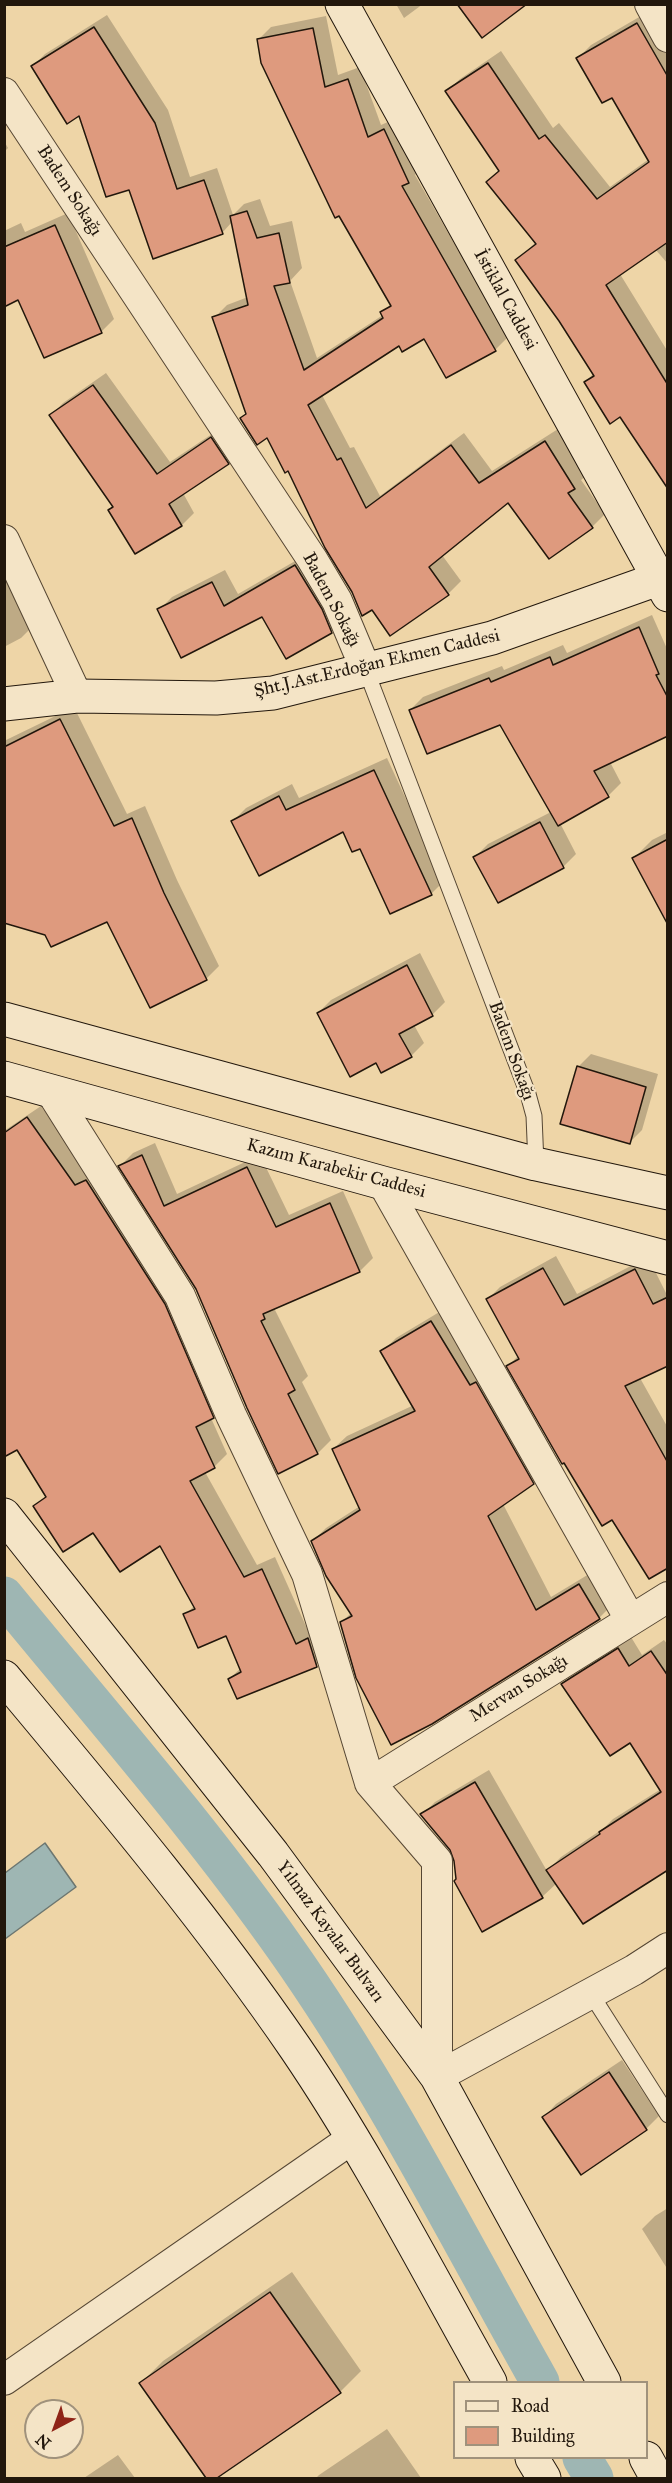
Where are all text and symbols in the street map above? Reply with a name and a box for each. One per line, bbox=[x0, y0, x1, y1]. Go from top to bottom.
street label: Badem Sokağı bbox=[32, 142, 106, 240]
street label: İstiklal Caddesi bbox=[468, 246, 542, 354]
street label: Badem Sokağı bbox=[297, 549, 365, 651]
street label: Şht.J.Ast.Erdoğan Ekmen Caddesi bbox=[252, 625, 502, 703]
street label: Badem Sokağı bbox=[483, 999, 539, 1103]
street label: Kazım Karabekir Caddesi bbox=[244, 1135, 428, 1203]
street label: Mervan Sokağı bbox=[466, 1650, 572, 1728]
street label: Yılmaz Kayalar Bulvarı bbox=[271, 1857, 389, 2007]
legend bbox=[453, 2381, 648, 2459]
text: Road bbox=[511, 2395, 549, 2417]
north arrow bbox=[24, 2399, 84, 2459]
text: Building bbox=[511, 2425, 574, 2447]
text: N bbox=[32, 2430, 55, 2453]

